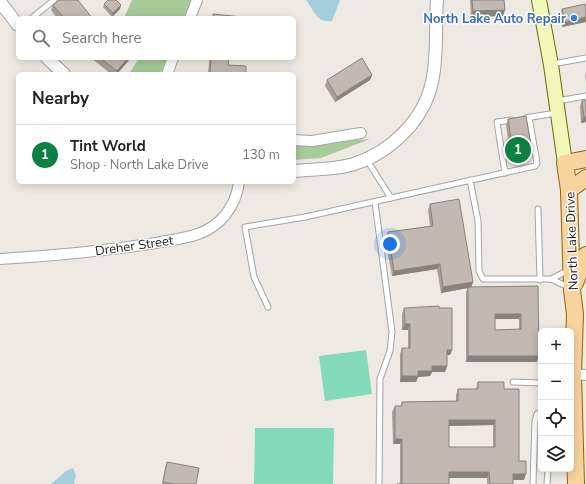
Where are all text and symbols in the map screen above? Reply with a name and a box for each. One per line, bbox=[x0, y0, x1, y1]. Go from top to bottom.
place label: North Lake Auto Repair bbox=[423, 10, 567, 28]
marker: North Lake Auto Repair bbox=[569, 13, 579, 23]
search box bbox=[16, 16, 296, 60]
icon: search bbox=[30, 27, 52, 49]
text: Search here bbox=[62, 28, 142, 48]
text: Nearby bbox=[32, 87, 89, 110]
pin: 1 bbox=[505, 135, 531, 165]
text: Tint World bbox=[70, 136, 146, 156]
text: 1 bbox=[41, 146, 49, 164]
text: 130 m bbox=[242, 146, 280, 164]
text: Shop · North Lake Drive bbox=[70, 156, 208, 174]
street label: North Lake Drive bbox=[561, 191, 583, 290]
street label: Dreher Street bbox=[94, 232, 175, 260]
your location bbox=[380, 234, 400, 254]
map controls bbox=[538, 328, 574, 472]
button: + bbox=[538, 328, 574, 364]
button: − bbox=[538, 364, 574, 400]
button: locate bbox=[538, 400, 574, 436]
button: layers bbox=[538, 436, 574, 472]

